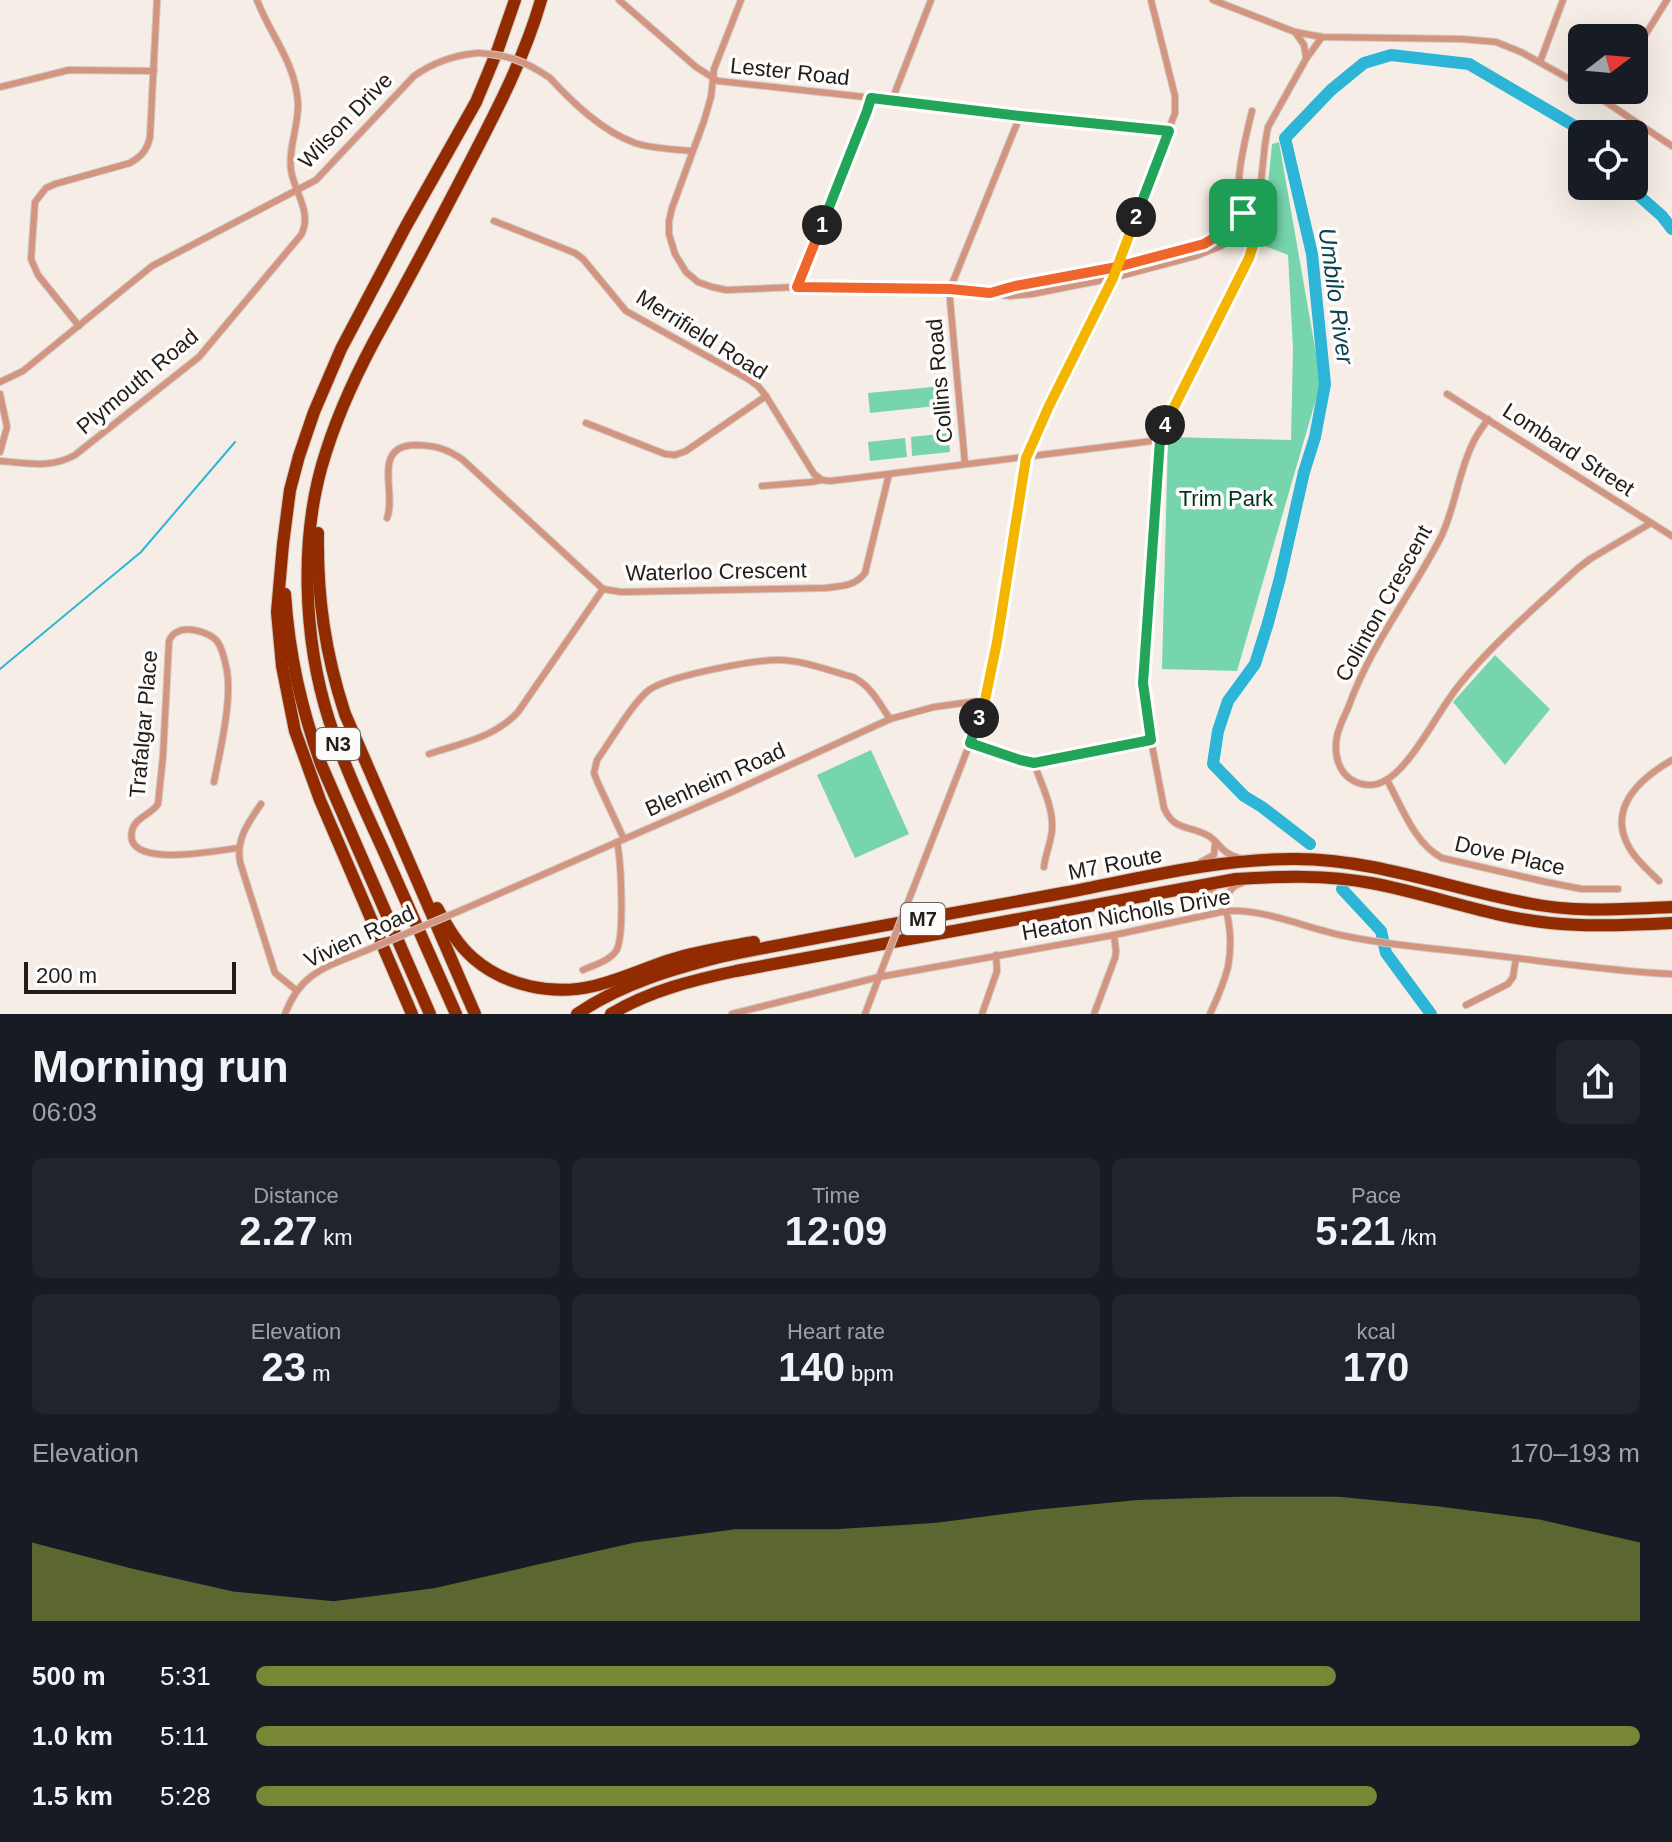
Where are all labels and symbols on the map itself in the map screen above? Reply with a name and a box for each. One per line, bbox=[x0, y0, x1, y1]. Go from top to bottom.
north arrow bbox=[1568, 24, 1648, 104]
street label: Lester Road bbox=[729, 53, 851, 90]
street label: Wilson Drive bbox=[293, 67, 397, 173]
pin bbox=[1209, 179, 1277, 247]
pin: 2 bbox=[1116, 197, 1156, 237]
pin: 1 bbox=[802, 205, 842, 245]
water label: Umbilo River bbox=[1314, 226, 1360, 367]
street label: Merrifield Road bbox=[632, 284, 772, 385]
street label: Collins Road bbox=[922, 318, 957, 444]
street label: Plymouth Road bbox=[72, 323, 203, 439]
street label: Lombard Street bbox=[1498, 398, 1639, 501]
pin: 4 bbox=[1145, 405, 1185, 445]
park label: Trim Park bbox=[1179, 486, 1274, 511]
street label: Colinton Crescent bbox=[1330, 521, 1437, 686]
street label: Waterloo Crescent bbox=[625, 557, 807, 586]
street label: Trafalgar Place bbox=[125, 649, 162, 799]
pin: 3 bbox=[959, 698, 999, 738]
road number: N3 bbox=[316, 728, 360, 760]
street label: Blenheim Road bbox=[641, 737, 789, 821]
street label: Dove Place bbox=[1452, 831, 1568, 880]
street label: M7 Route bbox=[1066, 842, 1164, 885]
street label: Heaton Nicholls Drive bbox=[1020, 884, 1232, 945]
street label: Vivien Road bbox=[300, 900, 418, 973]
road number: M7 bbox=[901, 903, 945, 935]
scale bar bbox=[24, 958, 236, 994]

